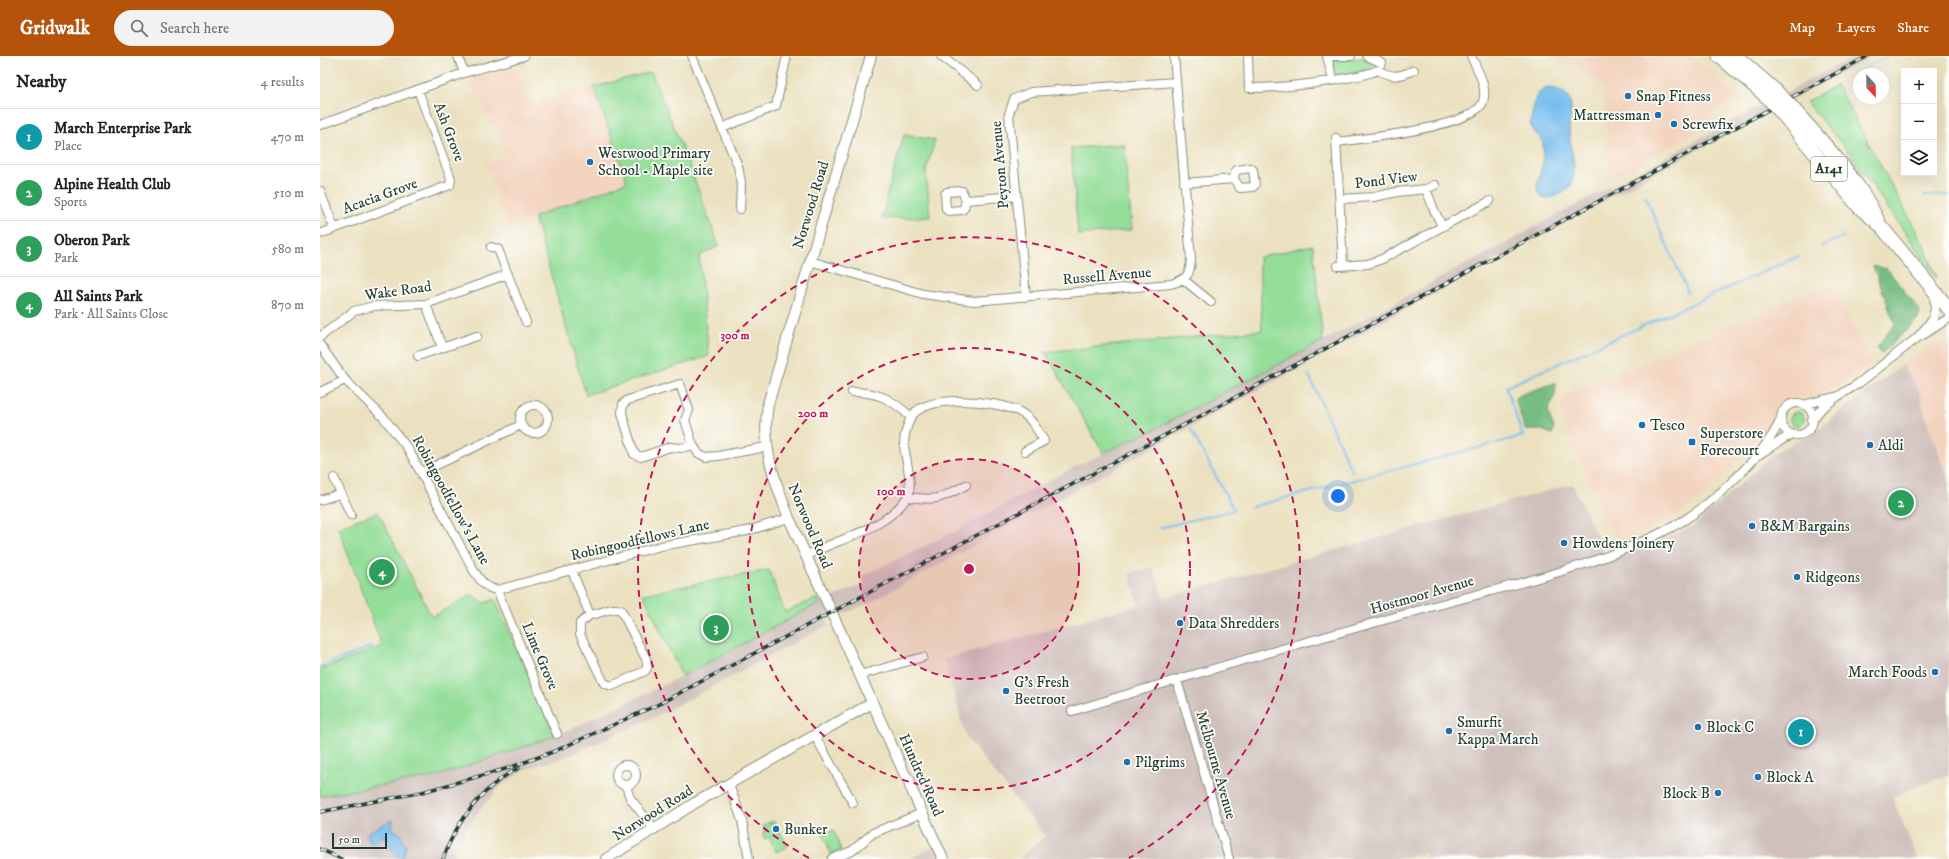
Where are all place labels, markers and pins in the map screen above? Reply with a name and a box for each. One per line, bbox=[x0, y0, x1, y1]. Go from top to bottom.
place label: Snap Fitness bbox=[1636, 87, 1711, 106]
marker: Snap Fitness bbox=[1623, 91, 1633, 101]
place label: Mattressman bbox=[1573, 106, 1650, 125]
marker: Mattressman bbox=[1653, 110, 1663, 120]
place label: Screwfix bbox=[1682, 115, 1734, 134]
marker: Screwfix bbox=[1669, 119, 1679, 129]
place label: Westwood Primary School - Maple site bbox=[597, 144, 713, 180]
marker: Westwood Primary School - Maple site bbox=[585, 157, 595, 167]
place label: Tesco bbox=[1650, 416, 1685, 435]
marker: Tesco bbox=[1637, 420, 1647, 430]
place label: Superstore Forecourt bbox=[1700, 424, 1763, 460]
place label: Aldi bbox=[1878, 436, 1904, 455]
marker: Superstore Forecourt bbox=[1687, 437, 1697, 447]
marker: Aldi bbox=[1865, 440, 1875, 450]
pin: 2 bbox=[1888, 488, 1914, 518]
place label: B&M Bargains bbox=[1760, 517, 1850, 536]
marker: B&M Bargains bbox=[1747, 521, 1757, 531]
place label: Howdens Joinery bbox=[1572, 534, 1675, 553]
marker: Howdens Joinery bbox=[1559, 538, 1569, 548]
pin: 4 bbox=[369, 557, 395, 587]
centre of rings bbox=[962, 562, 976, 576]
place label: Ridgeons bbox=[1805, 568, 1860, 587]
marker: Ridgeons bbox=[1792, 572, 1802, 582]
pin: 3 bbox=[703, 613, 729, 643]
place label: Data Shredders bbox=[1188, 614, 1279, 633]
marker: Data Shredders bbox=[1175, 618, 1185, 628]
place label: March Foods bbox=[1848, 663, 1927, 682]
marker: March Foods bbox=[1930, 667, 1940, 677]
place label: G's Fresh Beetroot bbox=[1014, 673, 1070, 709]
marker: G's Fresh Beetroot bbox=[1001, 686, 1011, 696]
place label: Smurfit Kappa March bbox=[1457, 713, 1539, 749]
pin: 1 bbox=[1788, 717, 1814, 747]
place label: Block C bbox=[1706, 718, 1754, 737]
marker: Block C bbox=[1693, 722, 1703, 732]
marker: Smurfit Kappa March bbox=[1444, 726, 1454, 736]
place label: Pilgrims bbox=[1135, 753, 1185, 772]
marker: Pilgrims bbox=[1122, 757, 1132, 767]
place label: Block A bbox=[1766, 768, 1814, 787]
marker: Block A bbox=[1753, 772, 1763, 782]
place label: Block B bbox=[1662, 784, 1710, 803]
marker: Block B bbox=[1713, 788, 1723, 798]
place label: Bunker bbox=[784, 820, 828, 839]
marker: Bunker bbox=[771, 824, 781, 834]

